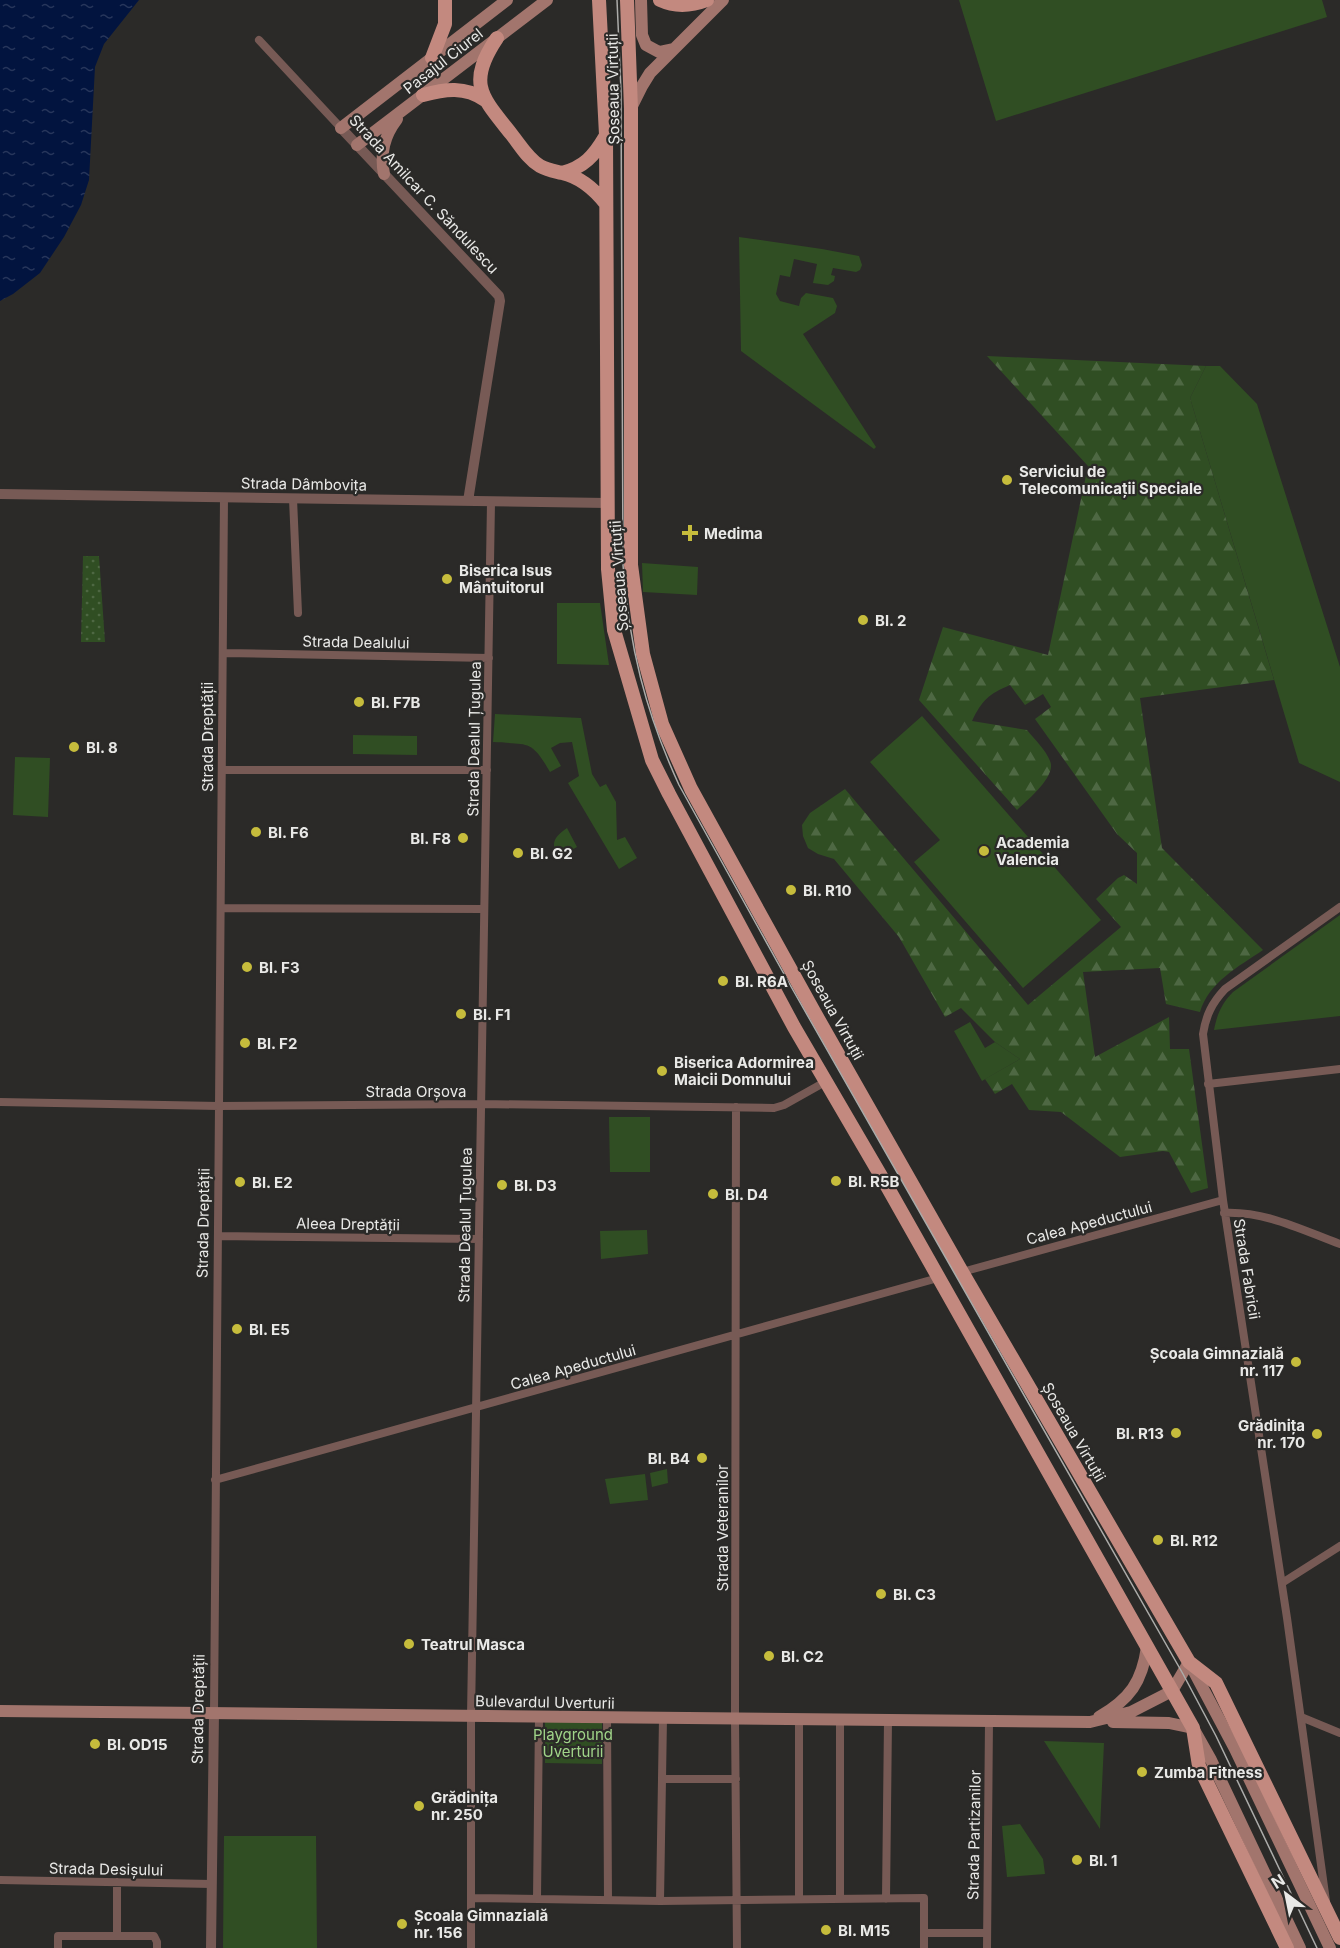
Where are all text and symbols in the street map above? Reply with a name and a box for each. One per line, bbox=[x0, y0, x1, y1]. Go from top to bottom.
street label: Pasajul Ciurel bbox=[399, 24, 487, 98]
street label: Șoseaua Virtuții bbox=[603, 33, 623, 145]
street label: Strada Amilcar C. Săndulescu bbox=[345, 111, 503, 277]
place label: Serviciul de Telecomunicații Speciale bbox=[1019, 462, 1202, 498]
street label: Strada Dâmbovița bbox=[241, 473, 367, 495]
marker: Serviciul de Telecomunicații Speciale bbox=[1000, 473, 1014, 487]
street label: Șoseaua Virtuții bbox=[606, 520, 632, 632]
marker: Medima bbox=[681, 524, 699, 542]
place label: Medima bbox=[704, 524, 763, 543]
place label: Biserica Isus Mântuitorul bbox=[459, 561, 552, 597]
marker: Biserica Isus Mântuitorul bbox=[440, 572, 454, 586]
place label: Bl. 2 bbox=[875, 611, 907, 630]
marker: Bl. 2 bbox=[856, 613, 870, 627]
street label: Strada Dealului bbox=[302, 632, 410, 652]
street label: Strada Dealul Țugulea bbox=[463, 661, 485, 817]
street label: Strada Dreptății bbox=[198, 682, 217, 792]
place label: Bl. F7B bbox=[371, 693, 421, 712]
marker: Bl. F7B bbox=[352, 695, 366, 709]
place label: Bl. 8 bbox=[86, 738, 118, 757]
marker: Bl. 8 bbox=[67, 740, 81, 754]
place label: Bl. F6 bbox=[268, 823, 309, 842]
marker: Bl. F6 bbox=[249, 825, 263, 839]
place label: Bl. F8 bbox=[410, 829, 451, 848]
marker: Bl. F8 bbox=[456, 831, 470, 845]
place label: Academia Valencia bbox=[996, 833, 1069, 869]
place label: Bl. G2 bbox=[530, 844, 573, 863]
marker: Academia Valencia bbox=[977, 844, 991, 858]
marker: Bl. G2 bbox=[511, 846, 525, 860]
place label: Bl. R10 bbox=[803, 881, 852, 900]
marker: Bl. R10 bbox=[784, 883, 798, 897]
street label: Șoseaua Virtuții bbox=[798, 957, 868, 1063]
place label: Bl. F3 bbox=[259, 958, 300, 977]
marker: Bl. F3 bbox=[240, 960, 254, 974]
place label: Bl. R6A bbox=[735, 972, 788, 991]
marker: Bl. R6A bbox=[716, 974, 730, 988]
place label: Bl. F1 bbox=[473, 1005, 510, 1024]
marker: Bl. F1 bbox=[454, 1007, 468, 1021]
place label: Bl. F2 bbox=[257, 1034, 297, 1053]
marker: Bl. F2 bbox=[238, 1036, 252, 1050]
place label: Biserica Adormirea Maicii Domnului bbox=[674, 1053, 814, 1089]
marker: Biserica Adormirea Maicii Domnului bbox=[655, 1064, 669, 1078]
street label: Strada Orșova bbox=[366, 1082, 466, 1101]
street label: Strada Dealul Țugulea bbox=[454, 1147, 476, 1303]
street label: Strada Dreptății bbox=[193, 1168, 213, 1278]
place label: Bl. R5B bbox=[848, 1172, 900, 1191]
place label: Bl. E2 bbox=[252, 1173, 293, 1192]
marker: Bl. R5B bbox=[829, 1174, 843, 1188]
marker: Bl. E2 bbox=[233, 1175, 247, 1189]
place label: Bl. D3 bbox=[514, 1176, 557, 1195]
marker: Bl. D3 bbox=[495, 1178, 509, 1192]
place label: Bl. D4 bbox=[725, 1185, 768, 1204]
marker: Bl. D4 bbox=[706, 1187, 720, 1201]
street label: Calea Apeductului bbox=[1024, 1197, 1154, 1249]
street label: Aleea Dreptății bbox=[296, 1214, 400, 1234]
street label: Strada Fabricii bbox=[1230, 1217, 1264, 1321]
place label: Bl. E5 bbox=[249, 1320, 290, 1339]
marker: Bl. E5 bbox=[230, 1322, 244, 1336]
street label: Calea Apeductului bbox=[508, 1340, 638, 1394]
place label: Școala Gimnazială nr. 117 bbox=[1150, 1344, 1284, 1380]
marker: Școala Gimnazială nr. 117 bbox=[1289, 1355, 1303, 1369]
street label: Șoseaua Virtuții bbox=[1038, 1379, 1110, 1485]
place label: Grădinița nr. 170 bbox=[1238, 1416, 1305, 1452]
place label: Bl. R13 bbox=[1116, 1424, 1164, 1443]
marker: Bl. R13 bbox=[1169, 1426, 1183, 1440]
marker: Grădinița nr. 170 bbox=[1310, 1427, 1324, 1441]
place label: Bl. B4 bbox=[648, 1449, 690, 1468]
marker: Bl. B4 bbox=[695, 1451, 709, 1465]
street label: Strada Veteranilor bbox=[713, 1464, 732, 1592]
place label: Bl. R12 bbox=[1170, 1531, 1218, 1550]
marker: Bl. R12 bbox=[1151, 1533, 1165, 1547]
place label: Bl. C3 bbox=[893, 1585, 936, 1604]
marker: Bl. C3 bbox=[874, 1587, 888, 1601]
place label: Teatrul Masca bbox=[421, 1635, 525, 1654]
marker: Teatrul Masca bbox=[402, 1637, 416, 1651]
place label: Bl. C2 bbox=[781, 1647, 824, 1666]
marker: Bl. C2 bbox=[762, 1649, 776, 1663]
street label: Strada Dreptății bbox=[188, 1654, 208, 1764]
street label: Bulevardul Uverturii bbox=[475, 1691, 615, 1713]
park label: Playground Uverturii bbox=[533, 1725, 613, 1761]
place label: Bl. OD15 bbox=[107, 1735, 168, 1754]
marker: Bl. OD15 bbox=[88, 1737, 102, 1751]
place label: Zumba Fitness bbox=[1154, 1763, 1262, 1782]
marker: Zumba Fitness bbox=[1135, 1765, 1149, 1779]
street label: Strada Partizanilor bbox=[963, 1769, 985, 1900]
place label: Grădinița nr. 250 bbox=[431, 1788, 498, 1824]
marker: Grădinița nr. 250 bbox=[412, 1799, 426, 1813]
place label: Bl. 1 bbox=[1089, 1851, 1118, 1870]
marker: Bl. 1 bbox=[1070, 1853, 1084, 1867]
street label: Strada Desișului bbox=[49, 1859, 163, 1879]
north arrow bbox=[1256, 1864, 1316, 1924]
text: N bbox=[1268, 1870, 1289, 1893]
place label: Școala Gimnazială nr. 156 bbox=[414, 1906, 548, 1942]
marker: Școala Gimnazială nr. 156 bbox=[395, 1917, 409, 1931]
place label: Bl. M15 bbox=[838, 1921, 890, 1940]
marker: Bl. M15 bbox=[819, 1923, 833, 1937]

